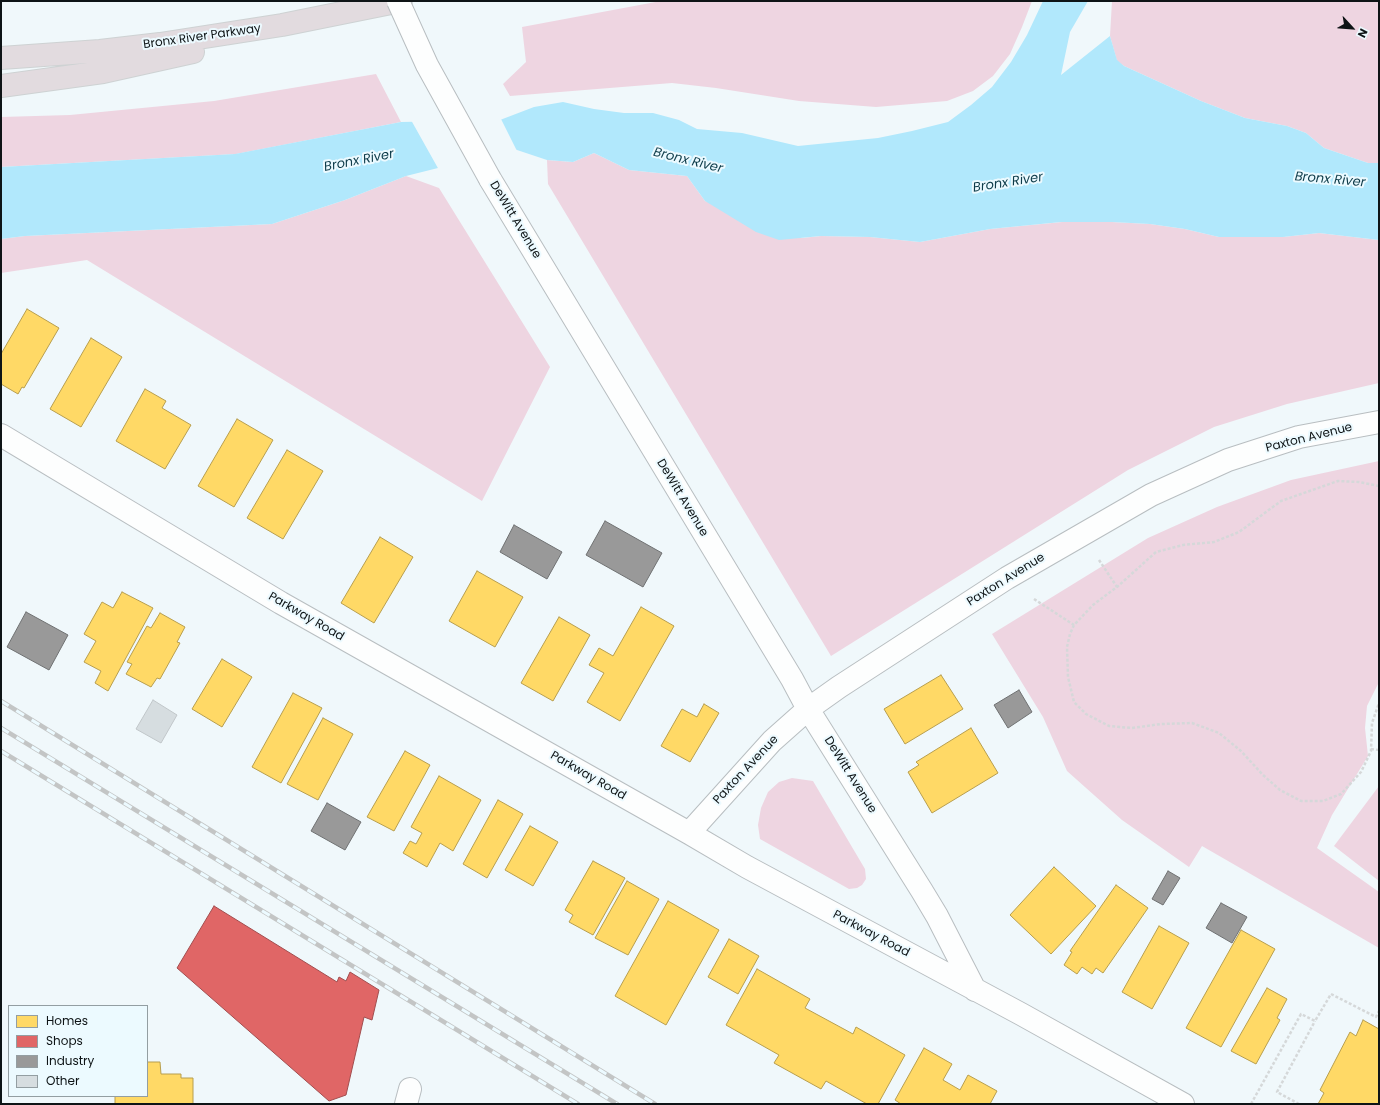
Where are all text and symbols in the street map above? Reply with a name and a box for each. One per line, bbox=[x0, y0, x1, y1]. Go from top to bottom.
north arrow bbox=[1332, 8, 1372, 48]
street label: Bronx River Parkway bbox=[142, 22, 262, 52]
text: N bbox=[1354, 26, 1372, 40]
water label: Bronx River bbox=[652, 145, 724, 177]
water label: Bronx River bbox=[323, 147, 395, 175]
water label: Bronx River bbox=[1294, 169, 1366, 191]
water label: Bronx River bbox=[972, 170, 1044, 196]
street label: DeWitt Avenue bbox=[486, 179, 544, 261]
street label: Paxton Avenue bbox=[1264, 420, 1354, 456]
street label: DeWitt Avenue bbox=[653, 457, 711, 539]
street label: Paxton Avenue bbox=[965, 550, 1047, 610]
street label: Parkway Road bbox=[266, 590, 346, 644]
street label: Paxton Avenue bbox=[710, 733, 782, 807]
street label: DeWitt Avenue bbox=[821, 734, 879, 816]
street label: Parkway Road bbox=[548, 749, 628, 803]
street label: Parkway Road bbox=[830, 908, 912, 960]
legend bbox=[8, 1005, 148, 1097]
text: Homes bbox=[46, 1012, 88, 1029]
text: Shops bbox=[46, 1032, 83, 1049]
text: Industry bbox=[46, 1052, 94, 1069]
text: Other bbox=[46, 1072, 79, 1089]

